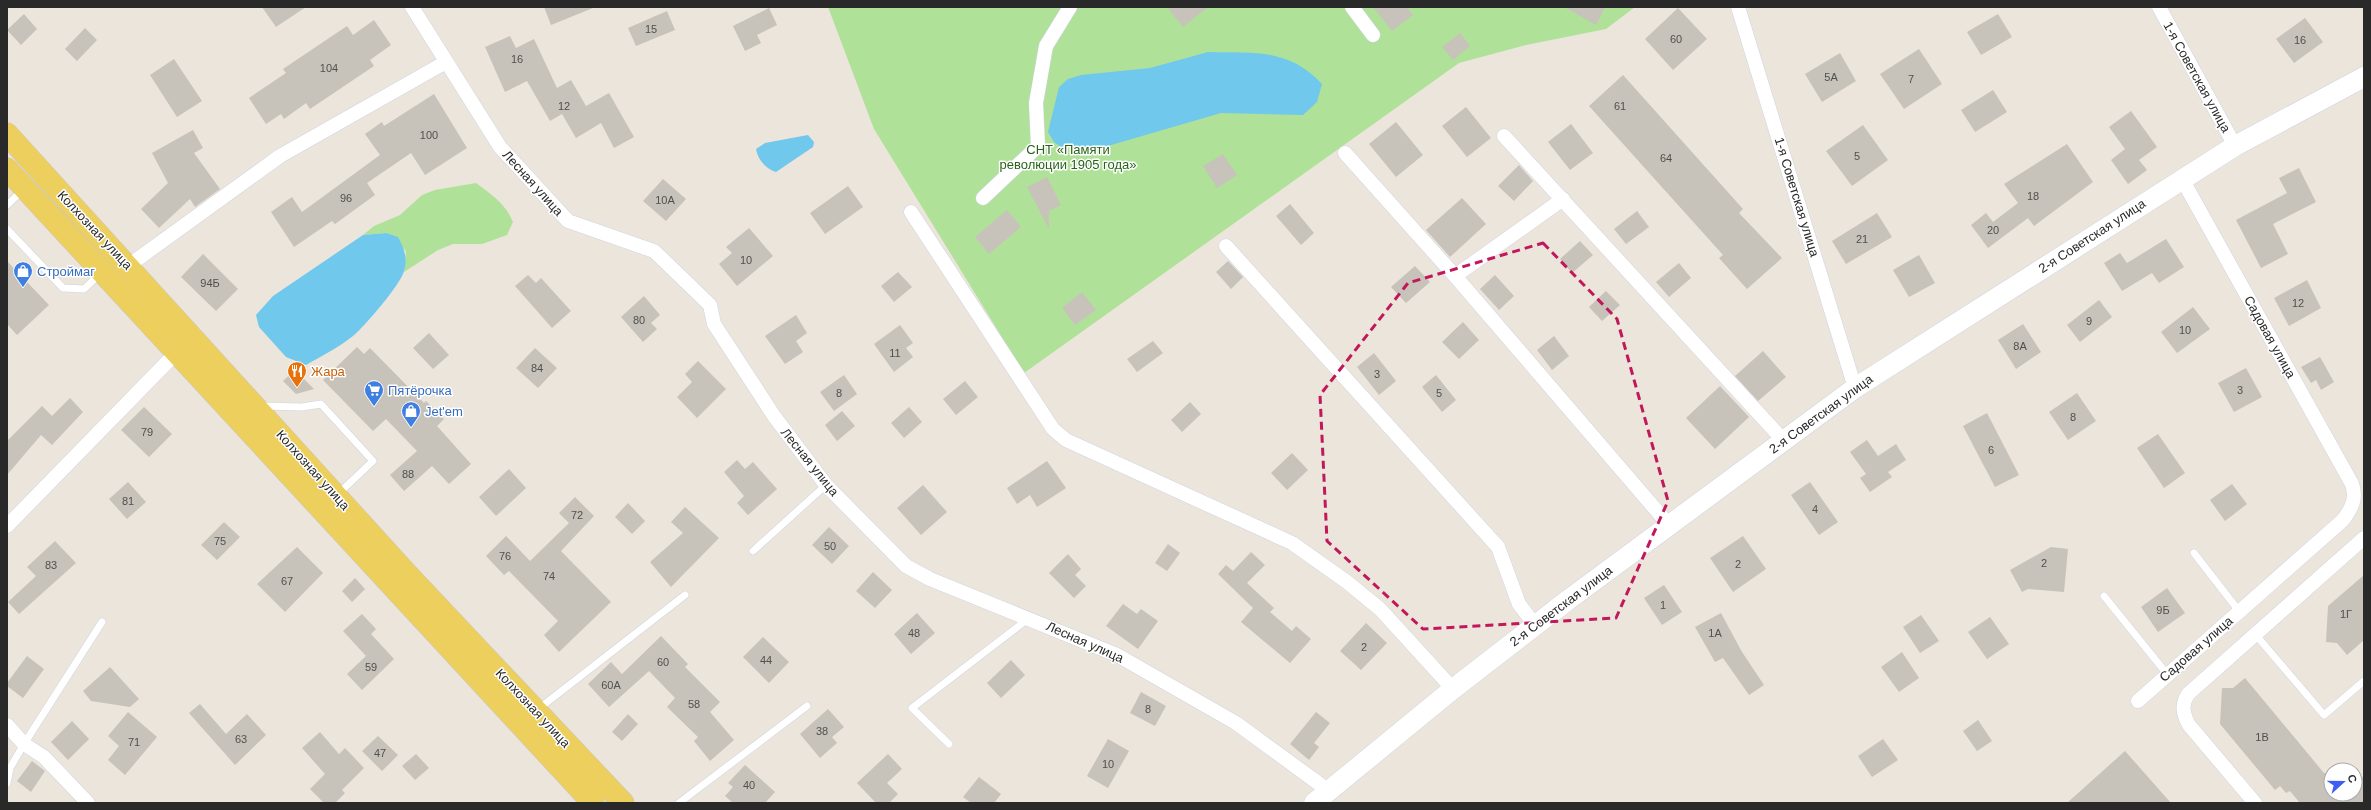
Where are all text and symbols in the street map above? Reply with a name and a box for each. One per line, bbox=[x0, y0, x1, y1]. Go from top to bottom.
street label: 1-я Советская улица bbox=[2160, 19, 2234, 136]
house number: 15 bbox=[645, 23, 657, 35]
house number: 60 bbox=[1670, 33, 1682, 45]
house number: 16 bbox=[2294, 34, 2306, 46]
house number: 16 bbox=[511, 53, 523, 65]
house number: 104 bbox=[320, 62, 338, 74]
house number: 5А bbox=[1824, 71, 1838, 83]
house number: 7 bbox=[1908, 73, 1914, 85]
house number: 12 bbox=[558, 100, 570, 112]
house number: 61 bbox=[1614, 100, 1626, 112]
house number: 100 bbox=[420, 129, 438, 141]
street label: 1-я Советская улица bbox=[1772, 135, 1823, 259]
park label: СНТ «Памяти революции 1905 года» bbox=[999, 142, 1137, 172]
street label: Лесная улица bbox=[500, 147, 567, 219]
house number: 5 bbox=[1854, 150, 1860, 162]
house number: 64 bbox=[1660, 152, 1672, 164]
street label: Колхозная улица bbox=[55, 187, 136, 273]
house number: 18 bbox=[2027, 190, 2039, 202]
house number: 96 bbox=[340, 192, 352, 204]
house number: 10А bbox=[655, 194, 675, 206]
street label: 2-я Советская улица bbox=[2036, 195, 2149, 276]
house number: 20 bbox=[1987, 224, 1999, 236]
house number: 21 bbox=[1856, 233, 1868, 245]
house number: 10 bbox=[740, 254, 752, 266]
shop icon: Строймаг bbox=[12, 260, 34, 288]
place label: Строймаг bbox=[37, 264, 95, 279]
house number: 94Б bbox=[200, 277, 220, 289]
street label: Садовая улица bbox=[2241, 293, 2299, 382]
house number: 12 bbox=[2292, 297, 2304, 309]
house number: 80 bbox=[633, 314, 645, 326]
house number: 9 bbox=[2086, 315, 2092, 327]
house number: 10 bbox=[2179, 324, 2191, 336]
house number: 8А bbox=[2013, 340, 2027, 352]
house number: 11 bbox=[889, 347, 901, 359]
restaurant icon: Жара bbox=[286, 360, 308, 388]
house number: 84 bbox=[531, 362, 543, 374]
place label: Жара bbox=[311, 364, 346, 379]
house number: 3 bbox=[1374, 368, 1380, 380]
street label: 2-я Советская улица bbox=[1766, 371, 1876, 457]
supermarket icon: Пятёрочка bbox=[363, 379, 385, 407]
place label: Пятёрочка bbox=[388, 383, 452, 398]
house number: 3 bbox=[2237, 384, 2243, 396]
house number: 8 bbox=[836, 387, 842, 399]
house number: 5 bbox=[1436, 387, 1442, 399]
shop icon: Jet'em bbox=[400, 400, 422, 428]
place label: Jet'em bbox=[425, 404, 463, 419]
house number: 8 bbox=[2070, 411, 2076, 423]
street label: Лесная улица bbox=[778, 425, 842, 500]
house number: 79 bbox=[141, 426, 153, 438]
street label: Колхозная улица bbox=[273, 427, 353, 514]
house number: 6 bbox=[1988, 444, 1994, 456]
house number: 88 bbox=[402, 468, 414, 480]
house number: 81 bbox=[122, 495, 134, 507]
house number: 4 bbox=[1812, 503, 1818, 515]
house number: 72 bbox=[571, 509, 583, 521]
house number: 75 bbox=[214, 535, 226, 547]
house number: 50 bbox=[824, 540, 836, 552]
house number: 76 bbox=[499, 550, 511, 562]
house number: 2 bbox=[2041, 557, 2047, 569]
house number: 2 bbox=[1735, 558, 1741, 570]
house number: 83 bbox=[45, 559, 57, 571]
street label: 2-я Советская улица bbox=[1507, 562, 1616, 649]
house number: 74 bbox=[543, 570, 555, 582]
house number: 67 bbox=[281, 575, 293, 587]
house number: 1 bbox=[1660, 599, 1666, 611]
house number: 9Б bbox=[2156, 604, 2170, 616]
house number: 1Г bbox=[2340, 608, 2352, 620]
street label: Садовая улица bbox=[2156, 613, 2236, 685]
street label: Лесная улица bbox=[1044, 618, 1127, 666]
house number: 48 bbox=[908, 627, 920, 639]
house number: 1А bbox=[1708, 627, 1722, 639]
house number: 2 bbox=[1361, 641, 1367, 653]
house number: 44 bbox=[760, 654, 772, 666]
house number: 60 bbox=[657, 656, 669, 668]
house number: 59 bbox=[365, 661, 377, 673]
street label: Колхозная улица bbox=[493, 665, 574, 751]
house number: 60А bbox=[601, 679, 621, 691]
house number: 58 bbox=[688, 698, 700, 710]
house number: 8 bbox=[1145, 703, 1151, 715]
house number: 38 bbox=[816, 725, 828, 737]
house number: 1В bbox=[2255, 731, 2269, 743]
house number: 63 bbox=[235, 733, 247, 745]
house number: 71 bbox=[128, 736, 140, 748]
house number: 47 bbox=[374, 747, 386, 759]
house number: 10 bbox=[1102, 758, 1114, 770]
north arrow bbox=[2323, 762, 2363, 802]
text: С bbox=[2345, 773, 2359, 784]
house number: 40 bbox=[743, 779, 755, 791]

